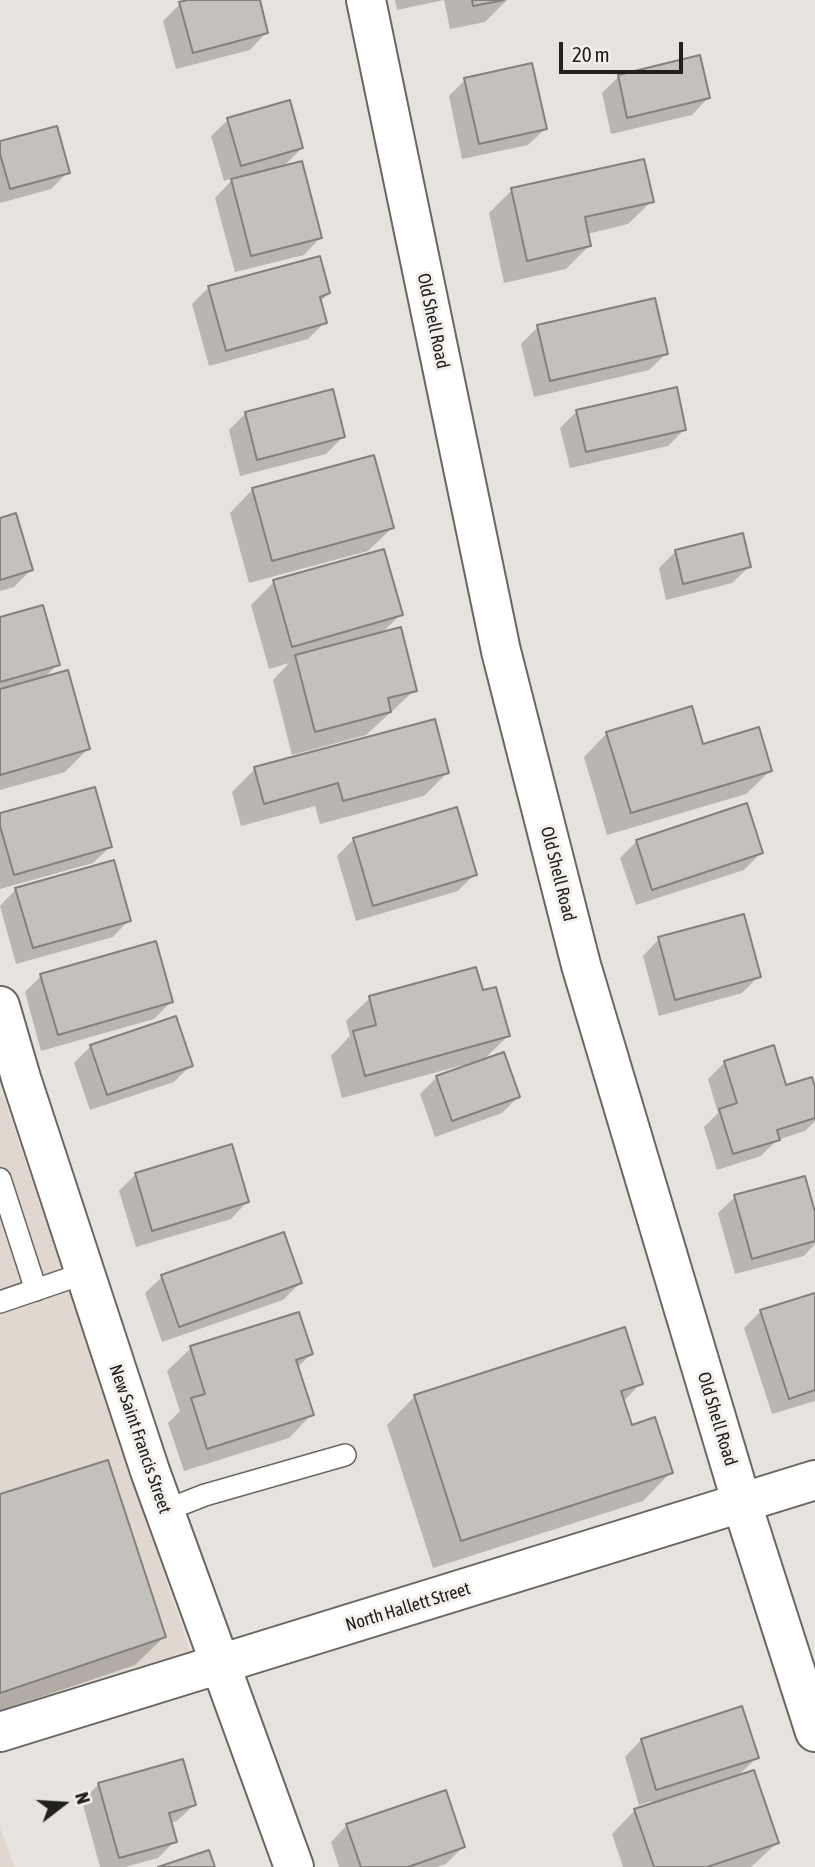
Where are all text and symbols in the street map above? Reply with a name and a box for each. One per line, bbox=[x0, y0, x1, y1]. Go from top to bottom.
scale bar bbox=[563, 28, 687, 72]
text: 20 m bbox=[572, 42, 610, 66]
street label: Old Shell Road bbox=[412, 271, 454, 371]
street label: Old Shell Road bbox=[536, 824, 580, 924]
street label: New Saint Francis Street bbox=[104, 1362, 176, 1516]
street label: Old Shell Road bbox=[693, 1369, 741, 1469]
street label: North Hallett Street bbox=[343, 1578, 473, 1636]
north arrow bbox=[28, 1769, 98, 1839]
text: N bbox=[71, 1789, 95, 1806]

